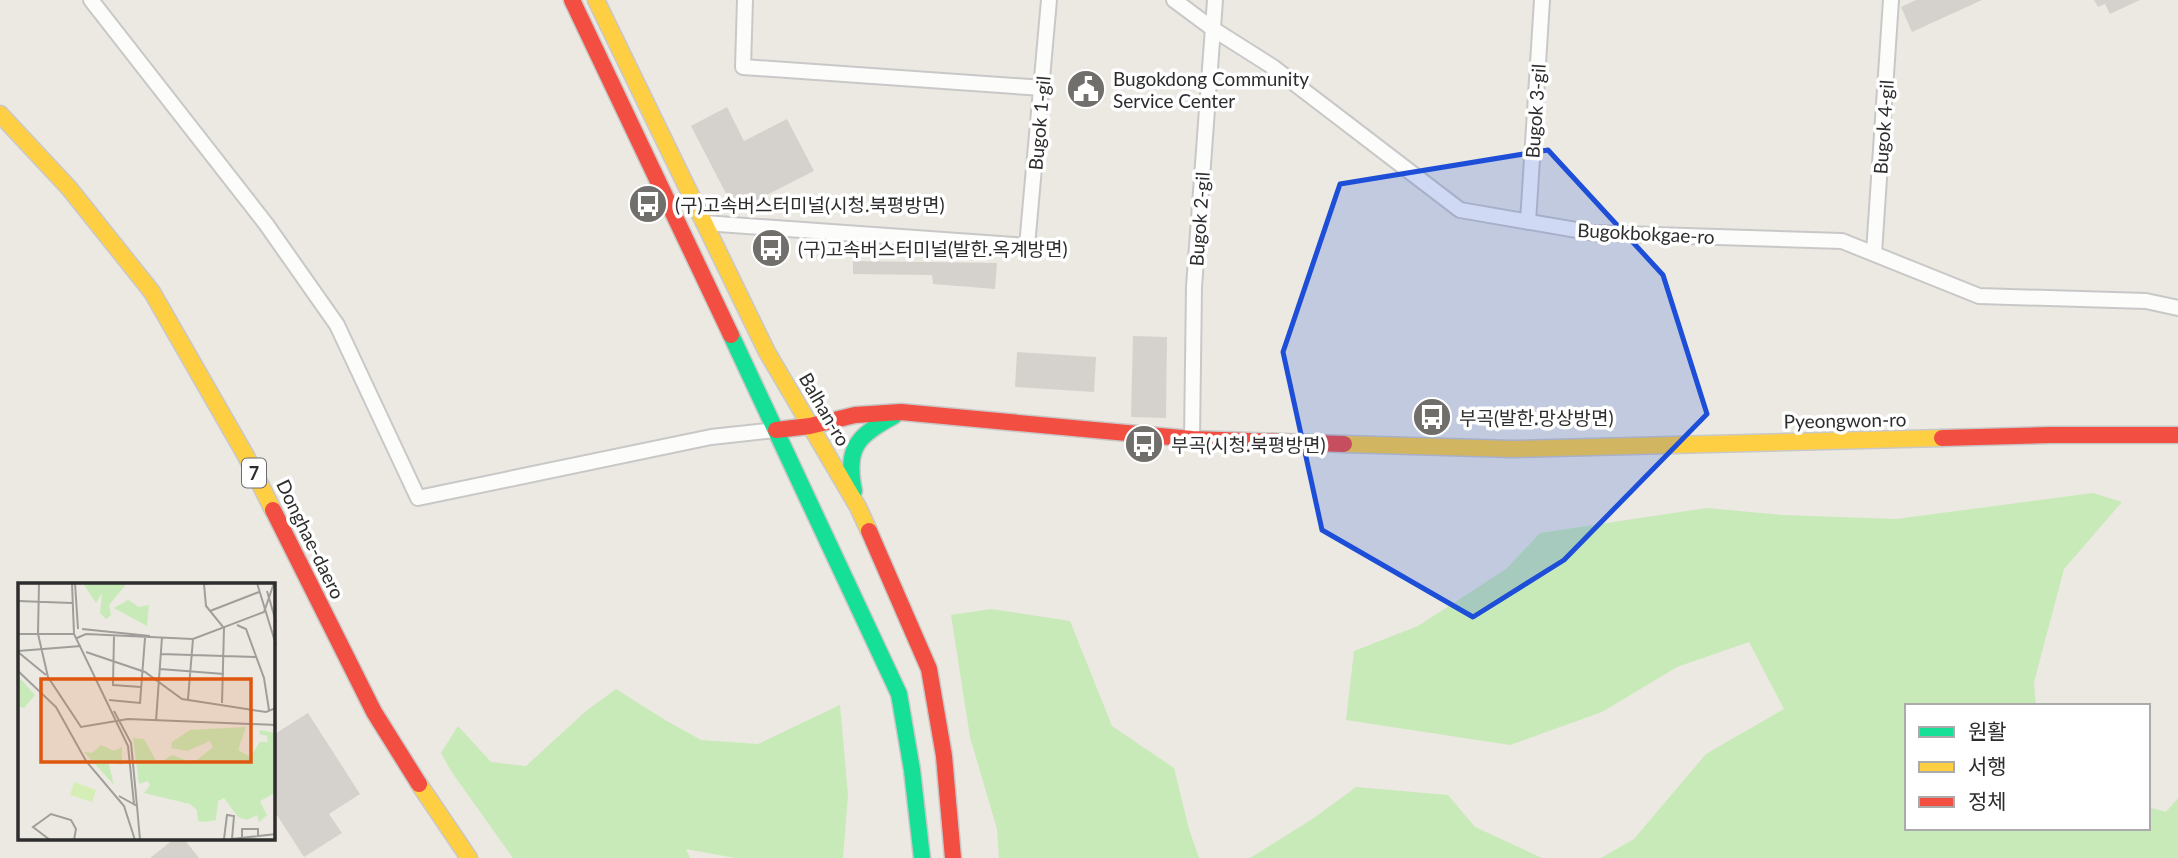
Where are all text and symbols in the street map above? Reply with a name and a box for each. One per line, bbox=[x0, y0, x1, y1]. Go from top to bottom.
street label: Bugok 3-gil bbox=[1520, 63, 1550, 159]
place label: Bugokdong Community Service Center bbox=[1113, 67, 1309, 112]
public building icon: Bugokdong Community Service Center bbox=[1065, 68, 1107, 110]
street label: Bugok 1-gil bbox=[1023, 75, 1055, 171]
street label: Bugok 4-gil bbox=[1868, 79, 1898, 175]
street label: Bugok 2-gil bbox=[1184, 171, 1214, 267]
bus stop icon: (구)고속버스터미널(시청.북평방면) bbox=[627, 183, 669, 225]
place label: (구)고속버스터미널(시청.북평방면) bbox=[675, 193, 945, 216]
street label: Bugokbokgae-ro bbox=[1577, 218, 1715, 248]
bus stop icon: (구)고속버스터미널(발한.옥계방면) bbox=[750, 227, 792, 269]
place label: (구)고속버스터미널(발한.옥계방면) bbox=[798, 237, 1068, 260]
street label: Balhan-ro bbox=[795, 368, 855, 450]
bus stop icon: 부곡(발한.망상방면) bbox=[1411, 396, 1453, 438]
place label: 부곡(발한.망상방면) bbox=[1459, 406, 1613, 429]
street label: Pyeongwon-ro bbox=[1783, 407, 1907, 433]
bus stop icon: 부곡(시청.북평방면) bbox=[1123, 423, 1165, 465]
place label: 부곡(시청.북평방면) bbox=[1171, 433, 1325, 456]
road number: 7 bbox=[242, 458, 266, 488]
street label: Donghae-daero bbox=[272, 475, 350, 603]
inset map bbox=[18, 583, 275, 840]
legend bbox=[1905, 704, 2150, 830]
text: 원활 bbox=[1968, 718, 2007, 743]
text: 서행 bbox=[1968, 753, 2007, 778]
text: 정체 bbox=[1968, 788, 2007, 813]

